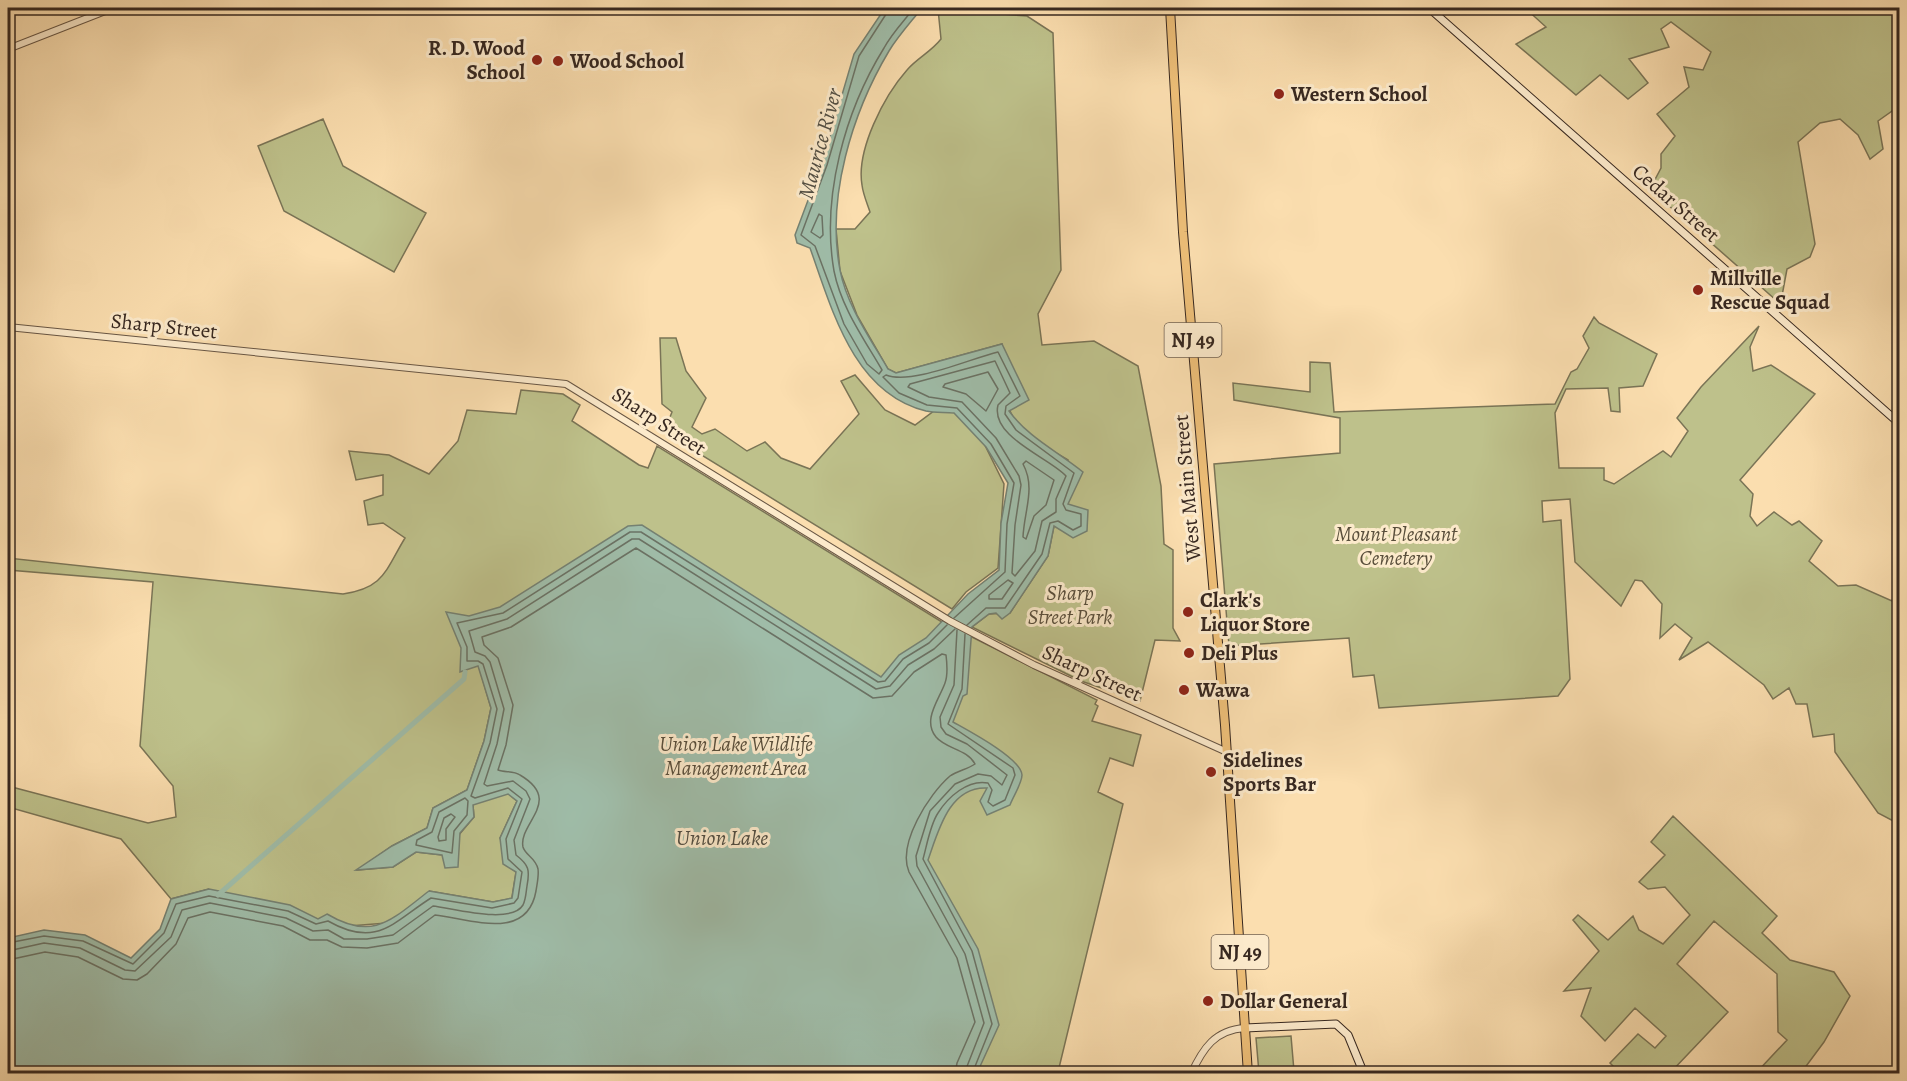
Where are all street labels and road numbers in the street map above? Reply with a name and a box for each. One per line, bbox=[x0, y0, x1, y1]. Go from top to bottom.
street label: Cedar Street bbox=[1626, 157, 1726, 249]
street label: Sharp Street bbox=[109, 306, 219, 346]
road number: NJ 49 bbox=[1164, 323, 1222, 357]
street label: Sharp Street bbox=[607, 380, 711, 462]
street label: West Main Street bbox=[1167, 413, 1207, 564]
street label: Sharp Street bbox=[1038, 638, 1146, 708]
road number: NJ 49 bbox=[1212, 935, 1268, 969]

